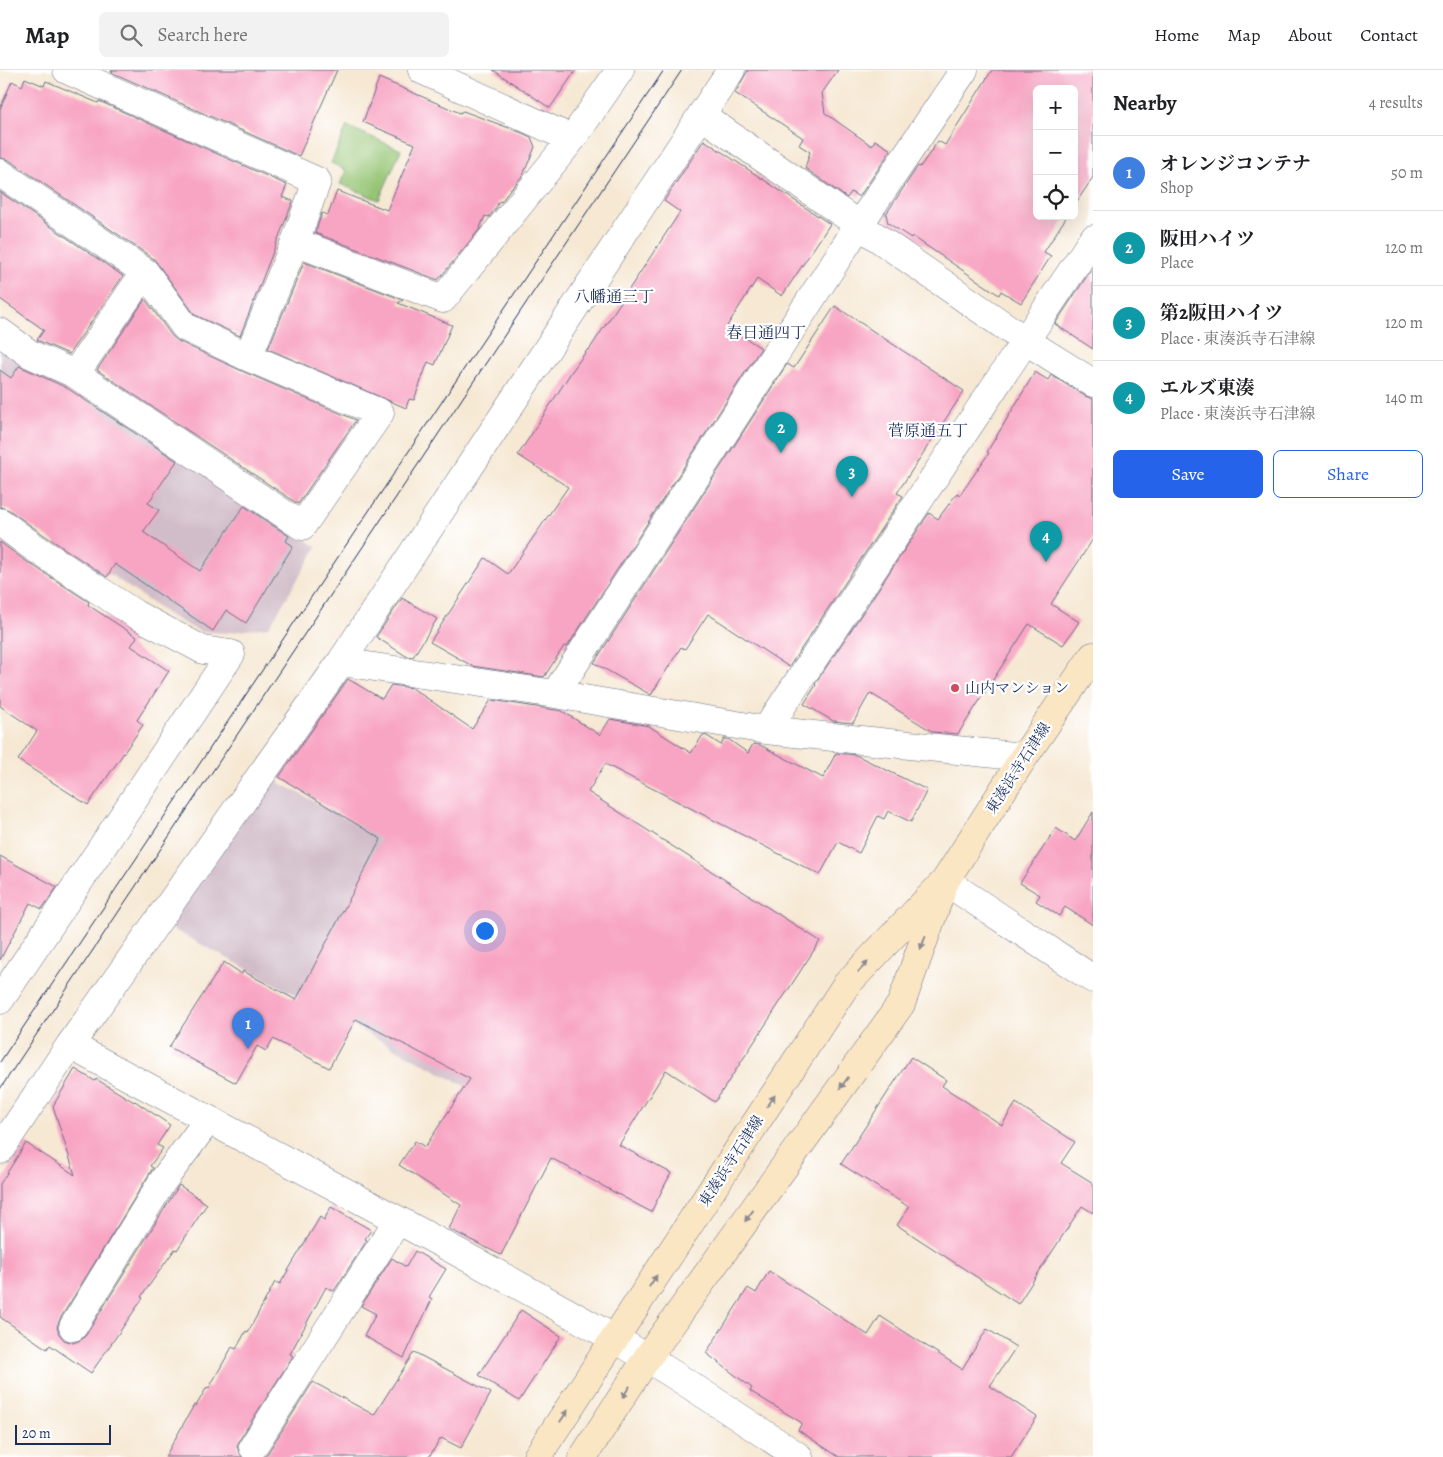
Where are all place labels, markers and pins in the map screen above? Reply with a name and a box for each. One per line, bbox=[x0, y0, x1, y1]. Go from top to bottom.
pin: 2 bbox=[765, 412, 797, 453]
pin: 3 bbox=[836, 456, 868, 497]
pin: 4 bbox=[1030, 521, 1062, 562]
place label: 山内マンション bbox=[965, 678, 1069, 698]
marker: 山内マンション bbox=[949, 682, 961, 694]
pin: 1 bbox=[232, 1008, 264, 1049]

